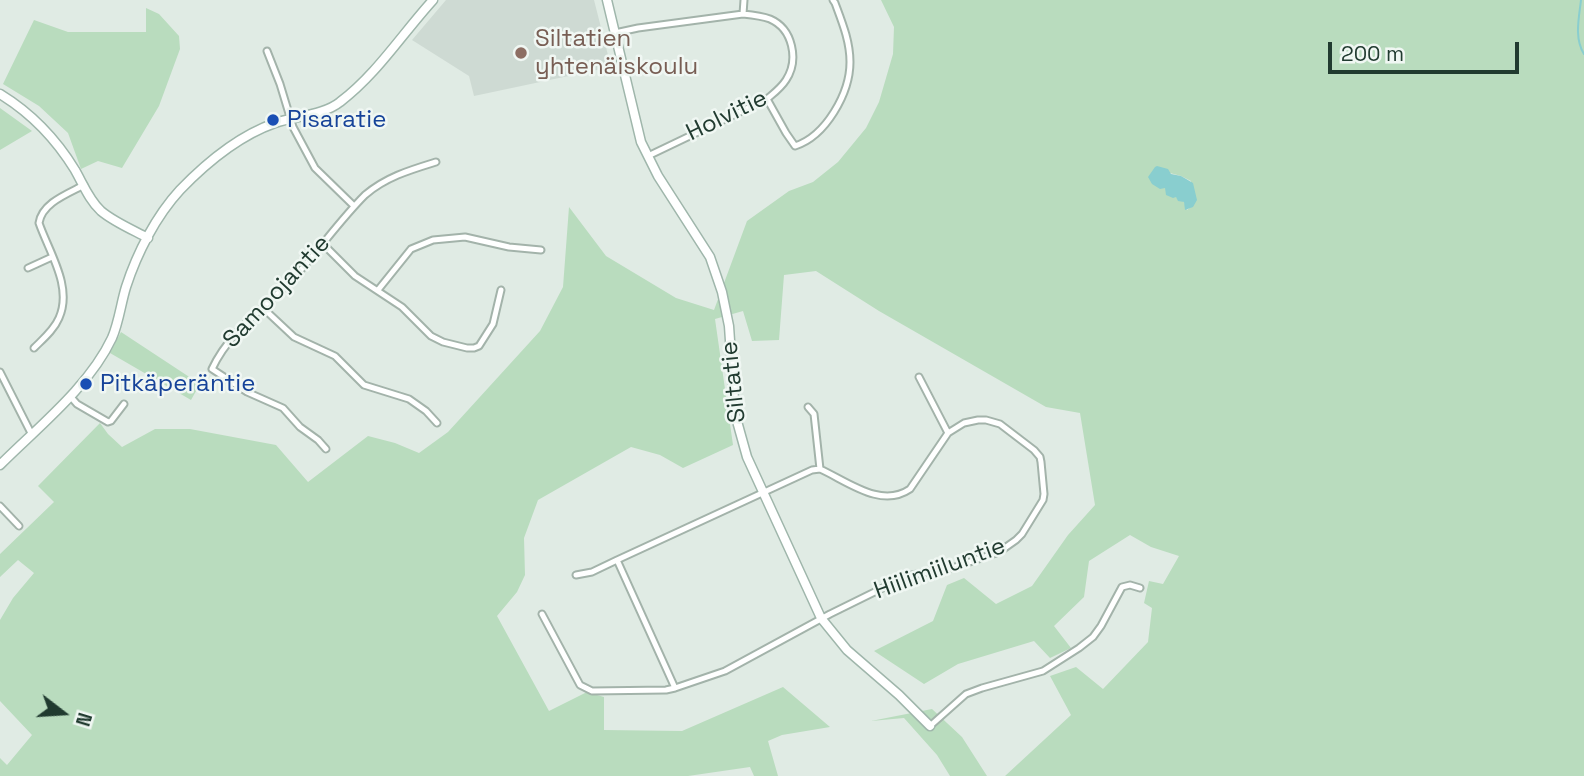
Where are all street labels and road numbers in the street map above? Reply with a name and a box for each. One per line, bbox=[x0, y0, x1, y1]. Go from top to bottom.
street label: Holvitie bbox=[682, 84, 772, 148]
street label: Samoojantie bbox=[217, 230, 337, 354]
street label: Siltatie bbox=[715, 340, 753, 424]
street label: Hiilimiiluntie bbox=[870, 532, 1010, 606]

